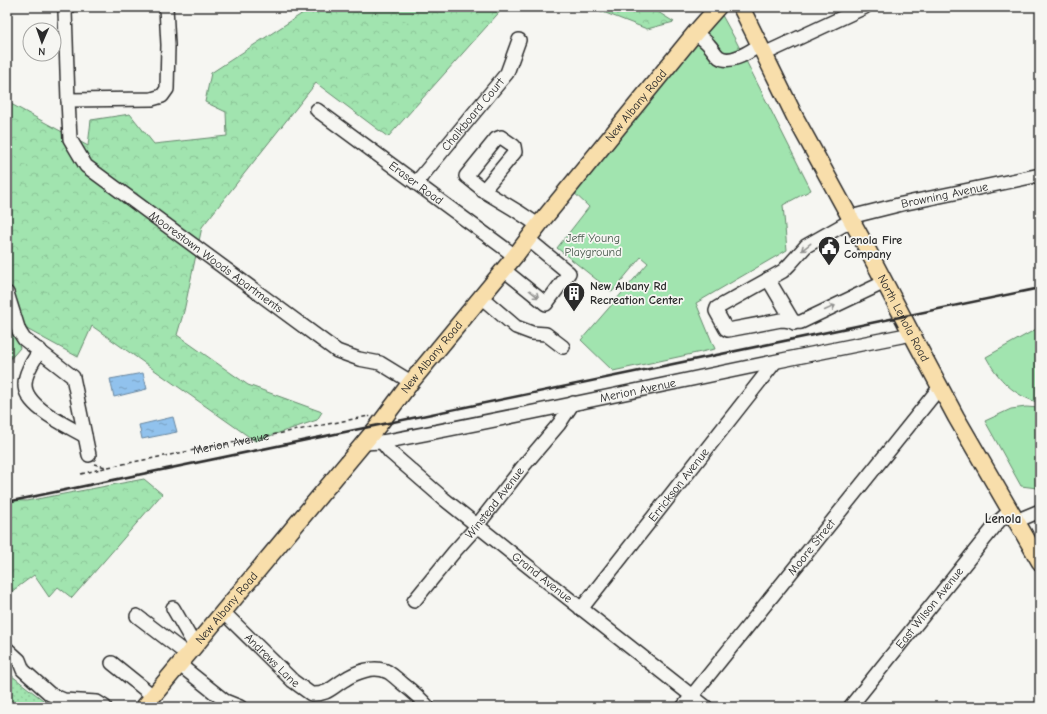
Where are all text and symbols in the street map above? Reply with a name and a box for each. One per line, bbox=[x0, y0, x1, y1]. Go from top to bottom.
north arrow bbox=[22, 22, 62, 62]
text: N bbox=[38, 45, 45, 58]
street label: New Albany Road bbox=[602, 67, 669, 145]
street label: Chalkboard Court bbox=[439, 75, 507, 154]
street label: Eraser Road bbox=[386, 158, 446, 208]
street label: Browning Avenue bbox=[900, 179, 989, 211]
street label: Moorestown Woods Apartments bbox=[147, 208, 286, 316]
park label: Jeff Young Playground bbox=[564, 231, 622, 259]
place label: Lenola Fire Company bbox=[844, 233, 902, 261]
public building icon: Lenola Fire Company bbox=[816, 234, 842, 267]
one-way arrow bbox=[800, 243, 811, 251]
street label: North Lenola Road bbox=[875, 272, 932, 364]
place label: New Albany Rd Recreation Center bbox=[590, 279, 683, 307]
building icon: New Albany Rd Recreation Center bbox=[561, 280, 587, 313]
one-way arrow bbox=[529, 290, 539, 299]
one-way arrow bbox=[824, 304, 836, 311]
street label: New Albany Road bbox=[398, 318, 465, 396]
street label: Merion Avenue bbox=[599, 375, 677, 405]
street label: Merion Avenue bbox=[192, 429, 270, 457]
street label: Errickson Avenue bbox=[645, 445, 712, 524]
street label: Winstead Avenue bbox=[462, 464, 527, 542]
district label: Lenola bbox=[985, 511, 1021, 526]
street label: Moore Street bbox=[785, 516, 838, 578]
street label: Grand Avenue bbox=[509, 549, 575, 606]
street label: East Wilson Avenue bbox=[893, 564, 966, 651]
street label: New Albany Road bbox=[193, 569, 261, 647]
street label: Andrews Lane bbox=[242, 630, 302, 690]

